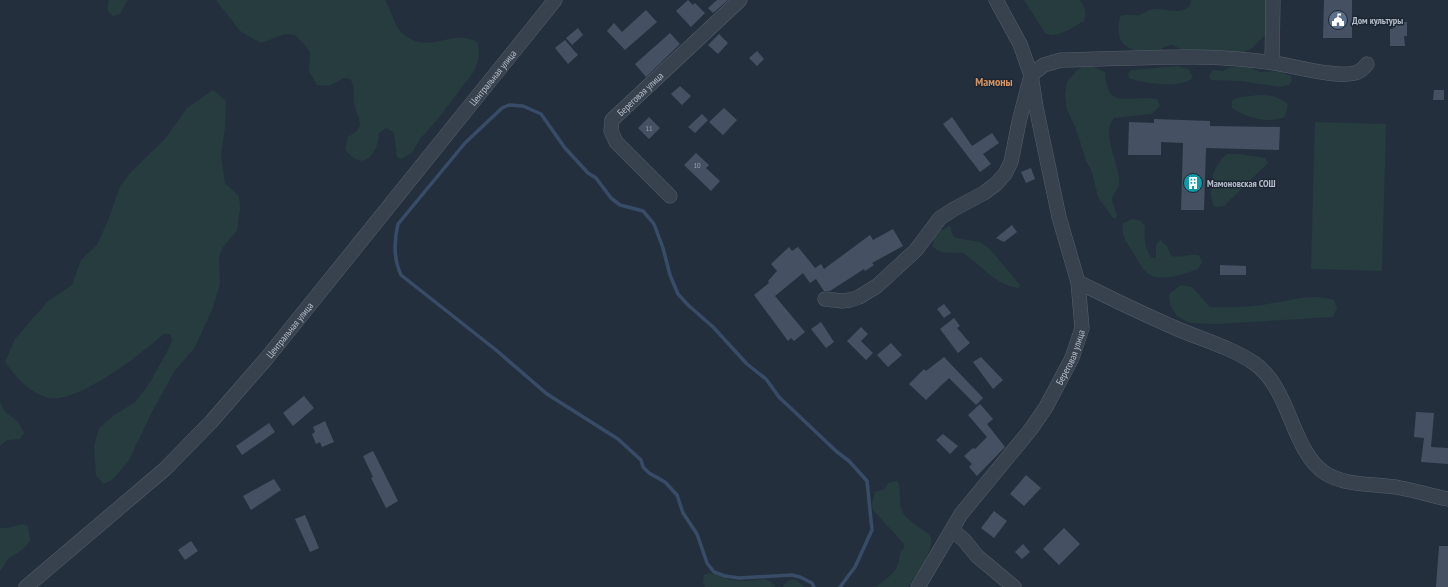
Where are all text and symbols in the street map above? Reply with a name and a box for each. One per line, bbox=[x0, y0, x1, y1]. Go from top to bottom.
public building icon: Дом культуры bbox=[1327, 9, 1349, 31]
place label: Дом культуры bbox=[1352, 14, 1403, 27]
street label: Центральная улица bbox=[466, 47, 519, 108]
street label: Береговая улица bbox=[614, 69, 666, 119]
district label: Мамоны bbox=[975, 74, 1013, 89]
house number: 11 bbox=[645, 123, 653, 133]
house number: 10 bbox=[693, 160, 701, 170]
building icon: Мамоновская СОШ bbox=[1182, 172, 1204, 194]
place label: Мамоновская СОШ bbox=[1207, 177, 1276, 190]
street label: Центральная улица bbox=[263, 299, 316, 361]
street label: Береговая улица bbox=[1053, 328, 1087, 387]

